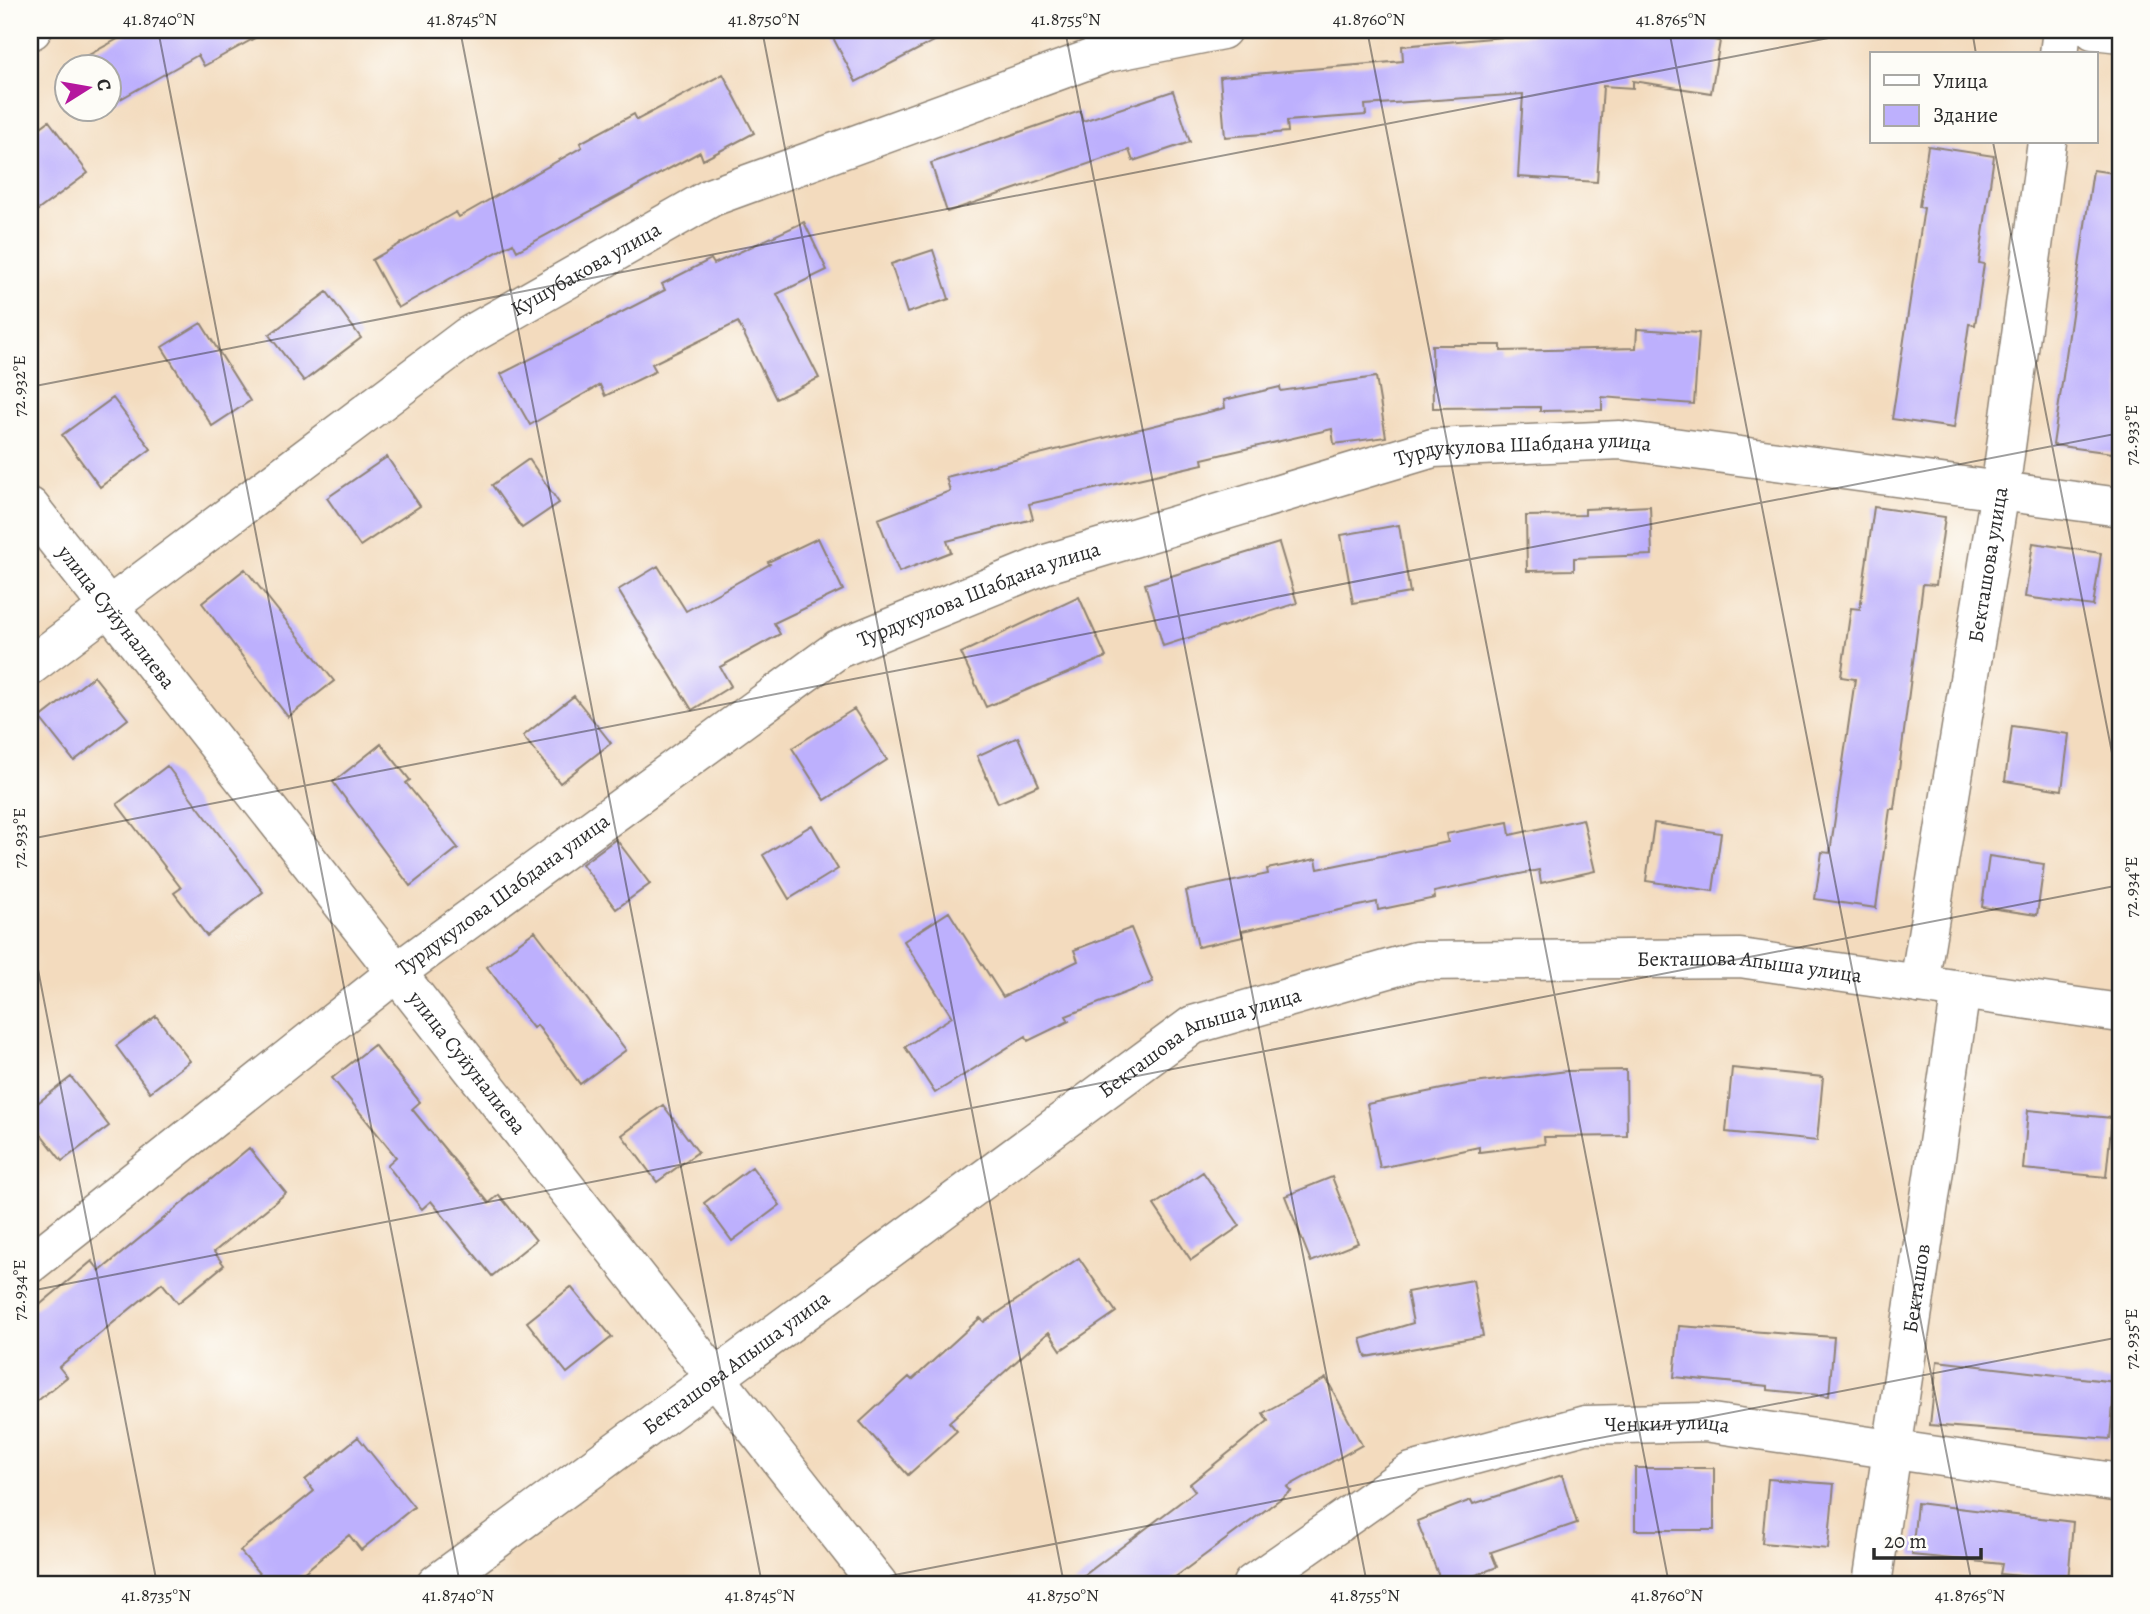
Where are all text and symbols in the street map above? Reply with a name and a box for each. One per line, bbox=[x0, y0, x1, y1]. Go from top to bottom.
text: 41.8740°N bbox=[123, 7, 195, 31]
text: 41.8745°N bbox=[427, 7, 497, 31]
text: 41.8750°N bbox=[728, 7, 800, 31]
text: 41.8755°N bbox=[1031, 7, 1101, 31]
text: 41.8760°N bbox=[1333, 7, 1405, 31]
text: 41.8765°N bbox=[1636, 7, 1706, 31]
north arrow bbox=[52, 52, 122, 122]
legend bbox=[1870, 52, 2098, 144]
text: Улица bbox=[1933, 67, 1988, 95]
text: С bbox=[90, 77, 118, 93]
text: Здание bbox=[1933, 101, 1998, 129]
street label: Кушубакова улица bbox=[506, 215, 666, 323]
text: 72.932°E bbox=[7, 355, 31, 417]
text: 72.933°E bbox=[2119, 405, 2143, 465]
street label: Турдукулова Шабдана улица bbox=[1391, 426, 1654, 473]
street label: Бекташова улица bbox=[1961, 484, 2015, 645]
street label: Турдукулова Шабдана улица bbox=[853, 534, 1104, 654]
street label: улица Суйуналиева bbox=[51, 538, 182, 695]
street label: Турдукулова Шабдана улица bbox=[390, 807, 616, 982]
text: 72.933°E bbox=[7, 808, 31, 868]
text: 72.934°E bbox=[2119, 856, 2143, 918]
street label: Бекташова Апыша улица bbox=[1637, 944, 1864, 990]
street label: Бекташова Апыша улица bbox=[1093, 981, 1305, 1104]
street label: улица Суйуналиева bbox=[401, 984, 533, 1141]
street label: Бекташов bbox=[1896, 1242, 1937, 1335]
text: 72.934°E bbox=[7, 1259, 31, 1321]
street label: Бекташова Апыша улица bbox=[637, 1284, 836, 1441]
text: 72.935°E bbox=[2119, 1308, 2143, 1370]
street label: Ченкил улица bbox=[1604, 1408, 1732, 1440]
scale bar bbox=[1874, 1516, 1980, 1560]
text: 20 m bbox=[1884, 1527, 1927, 1555]
text: 41.8735°N bbox=[121, 1583, 191, 1607]
text: 41.8740°N bbox=[422, 1583, 494, 1607]
text: 41.8745°N bbox=[725, 1583, 795, 1607]
text: 41.8750°N bbox=[1027, 1583, 1099, 1607]
text: 41.8755°N bbox=[1330, 1583, 1400, 1607]
text: 41.8760°N bbox=[1631, 1583, 1703, 1607]
text: 41.8765°N bbox=[1935, 1583, 2005, 1607]

